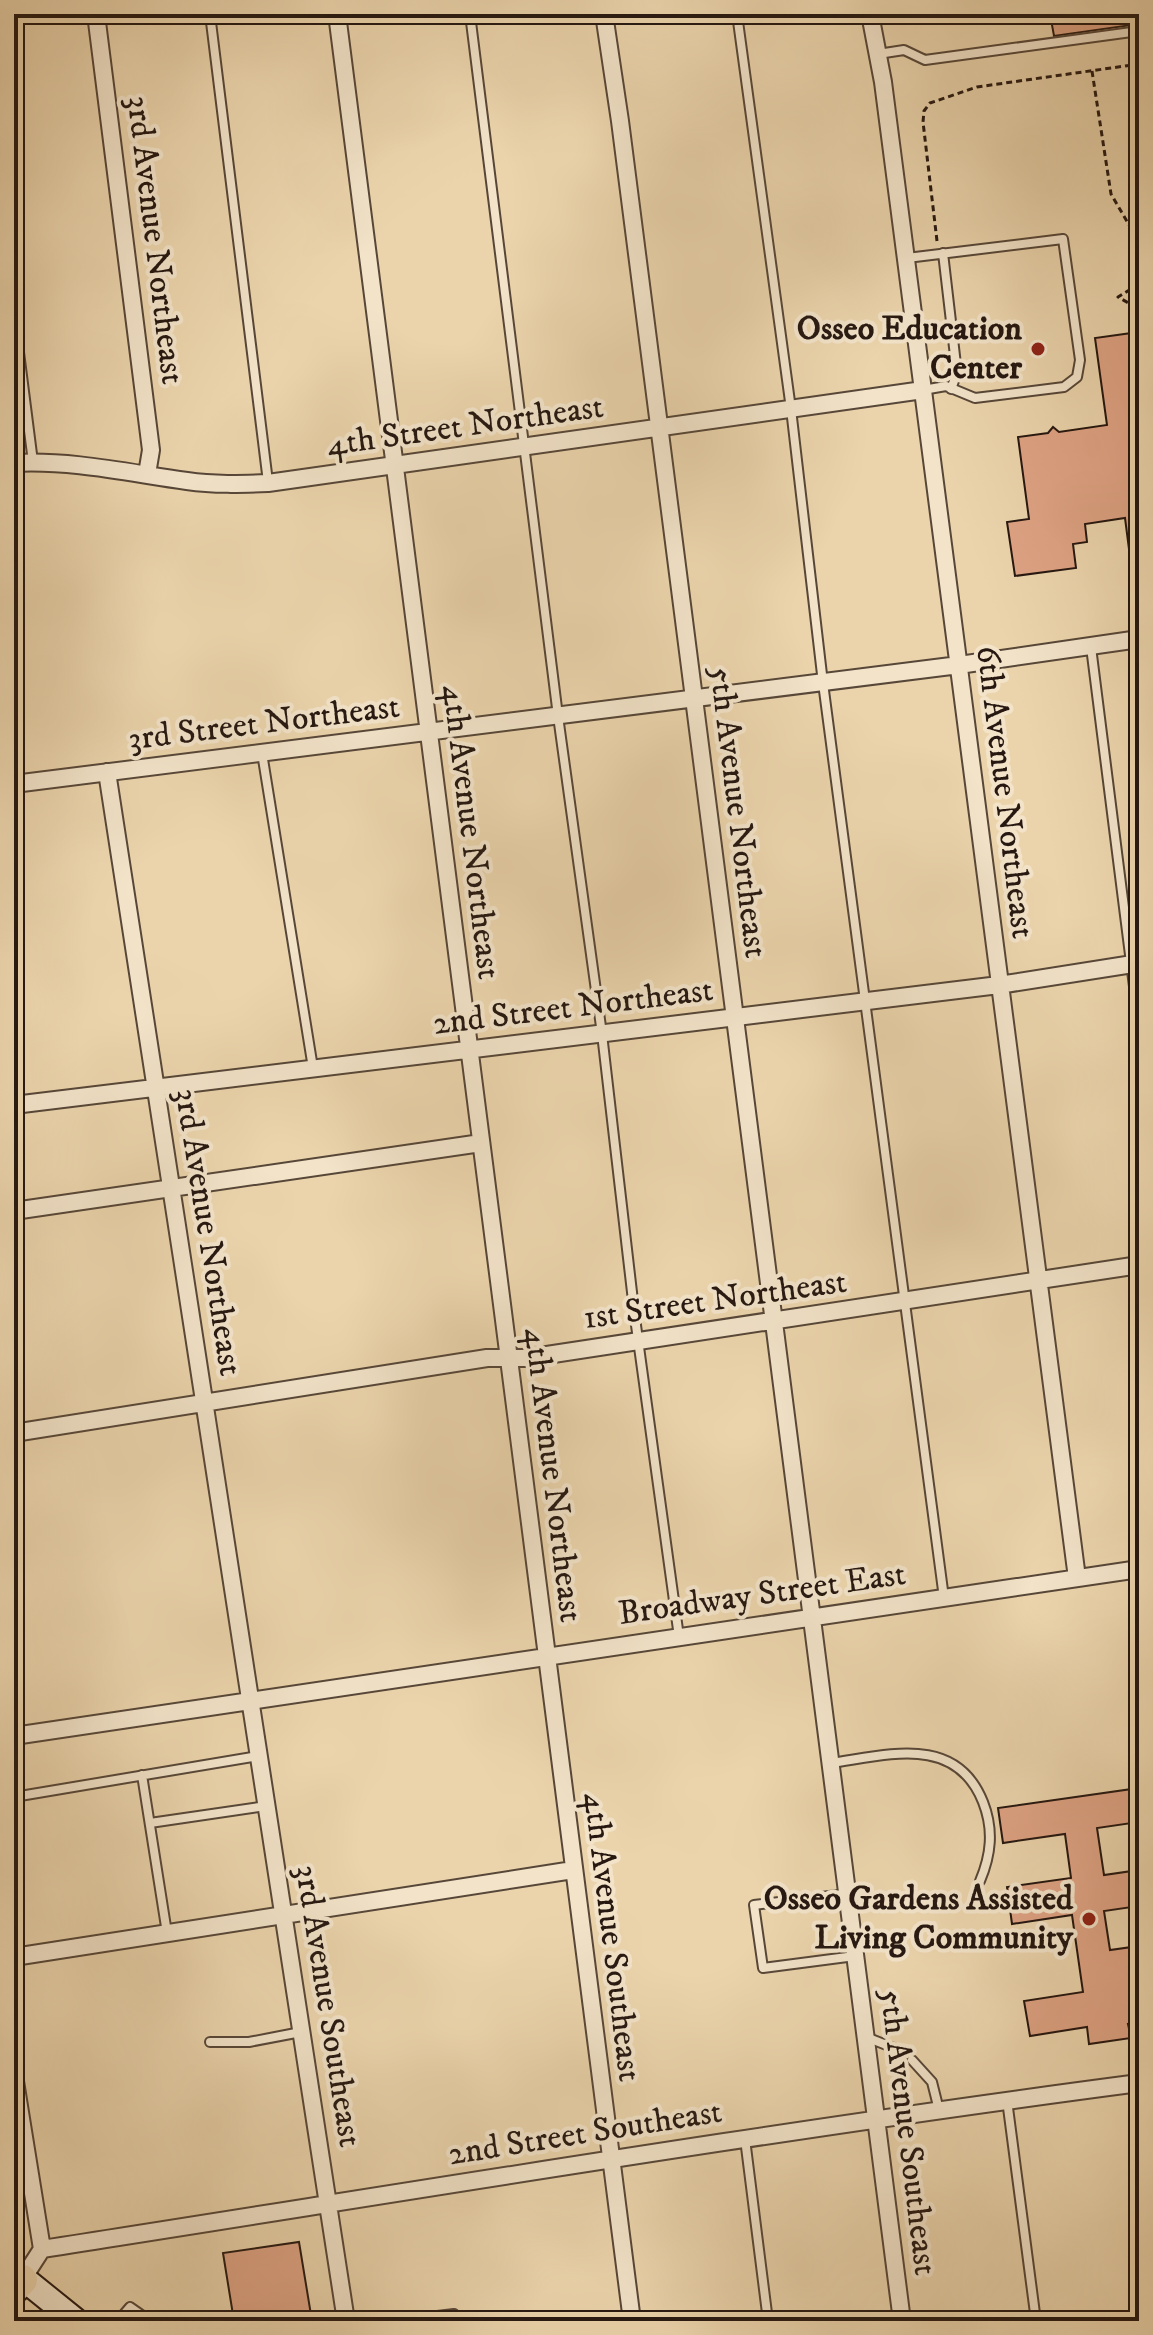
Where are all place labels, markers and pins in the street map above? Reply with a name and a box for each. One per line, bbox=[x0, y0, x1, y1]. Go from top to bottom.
place label: Osseo Education Center bbox=[797, 308, 1022, 389]
marker: Osseo Education Center bbox=[1029, 340, 1047, 358]
place label: Osseo Gardens Assisted Living Community bbox=[764, 1878, 1074, 1959]
marker: Osseo Gardens Assisted Living Community bbox=[1080, 1910, 1098, 1928]

